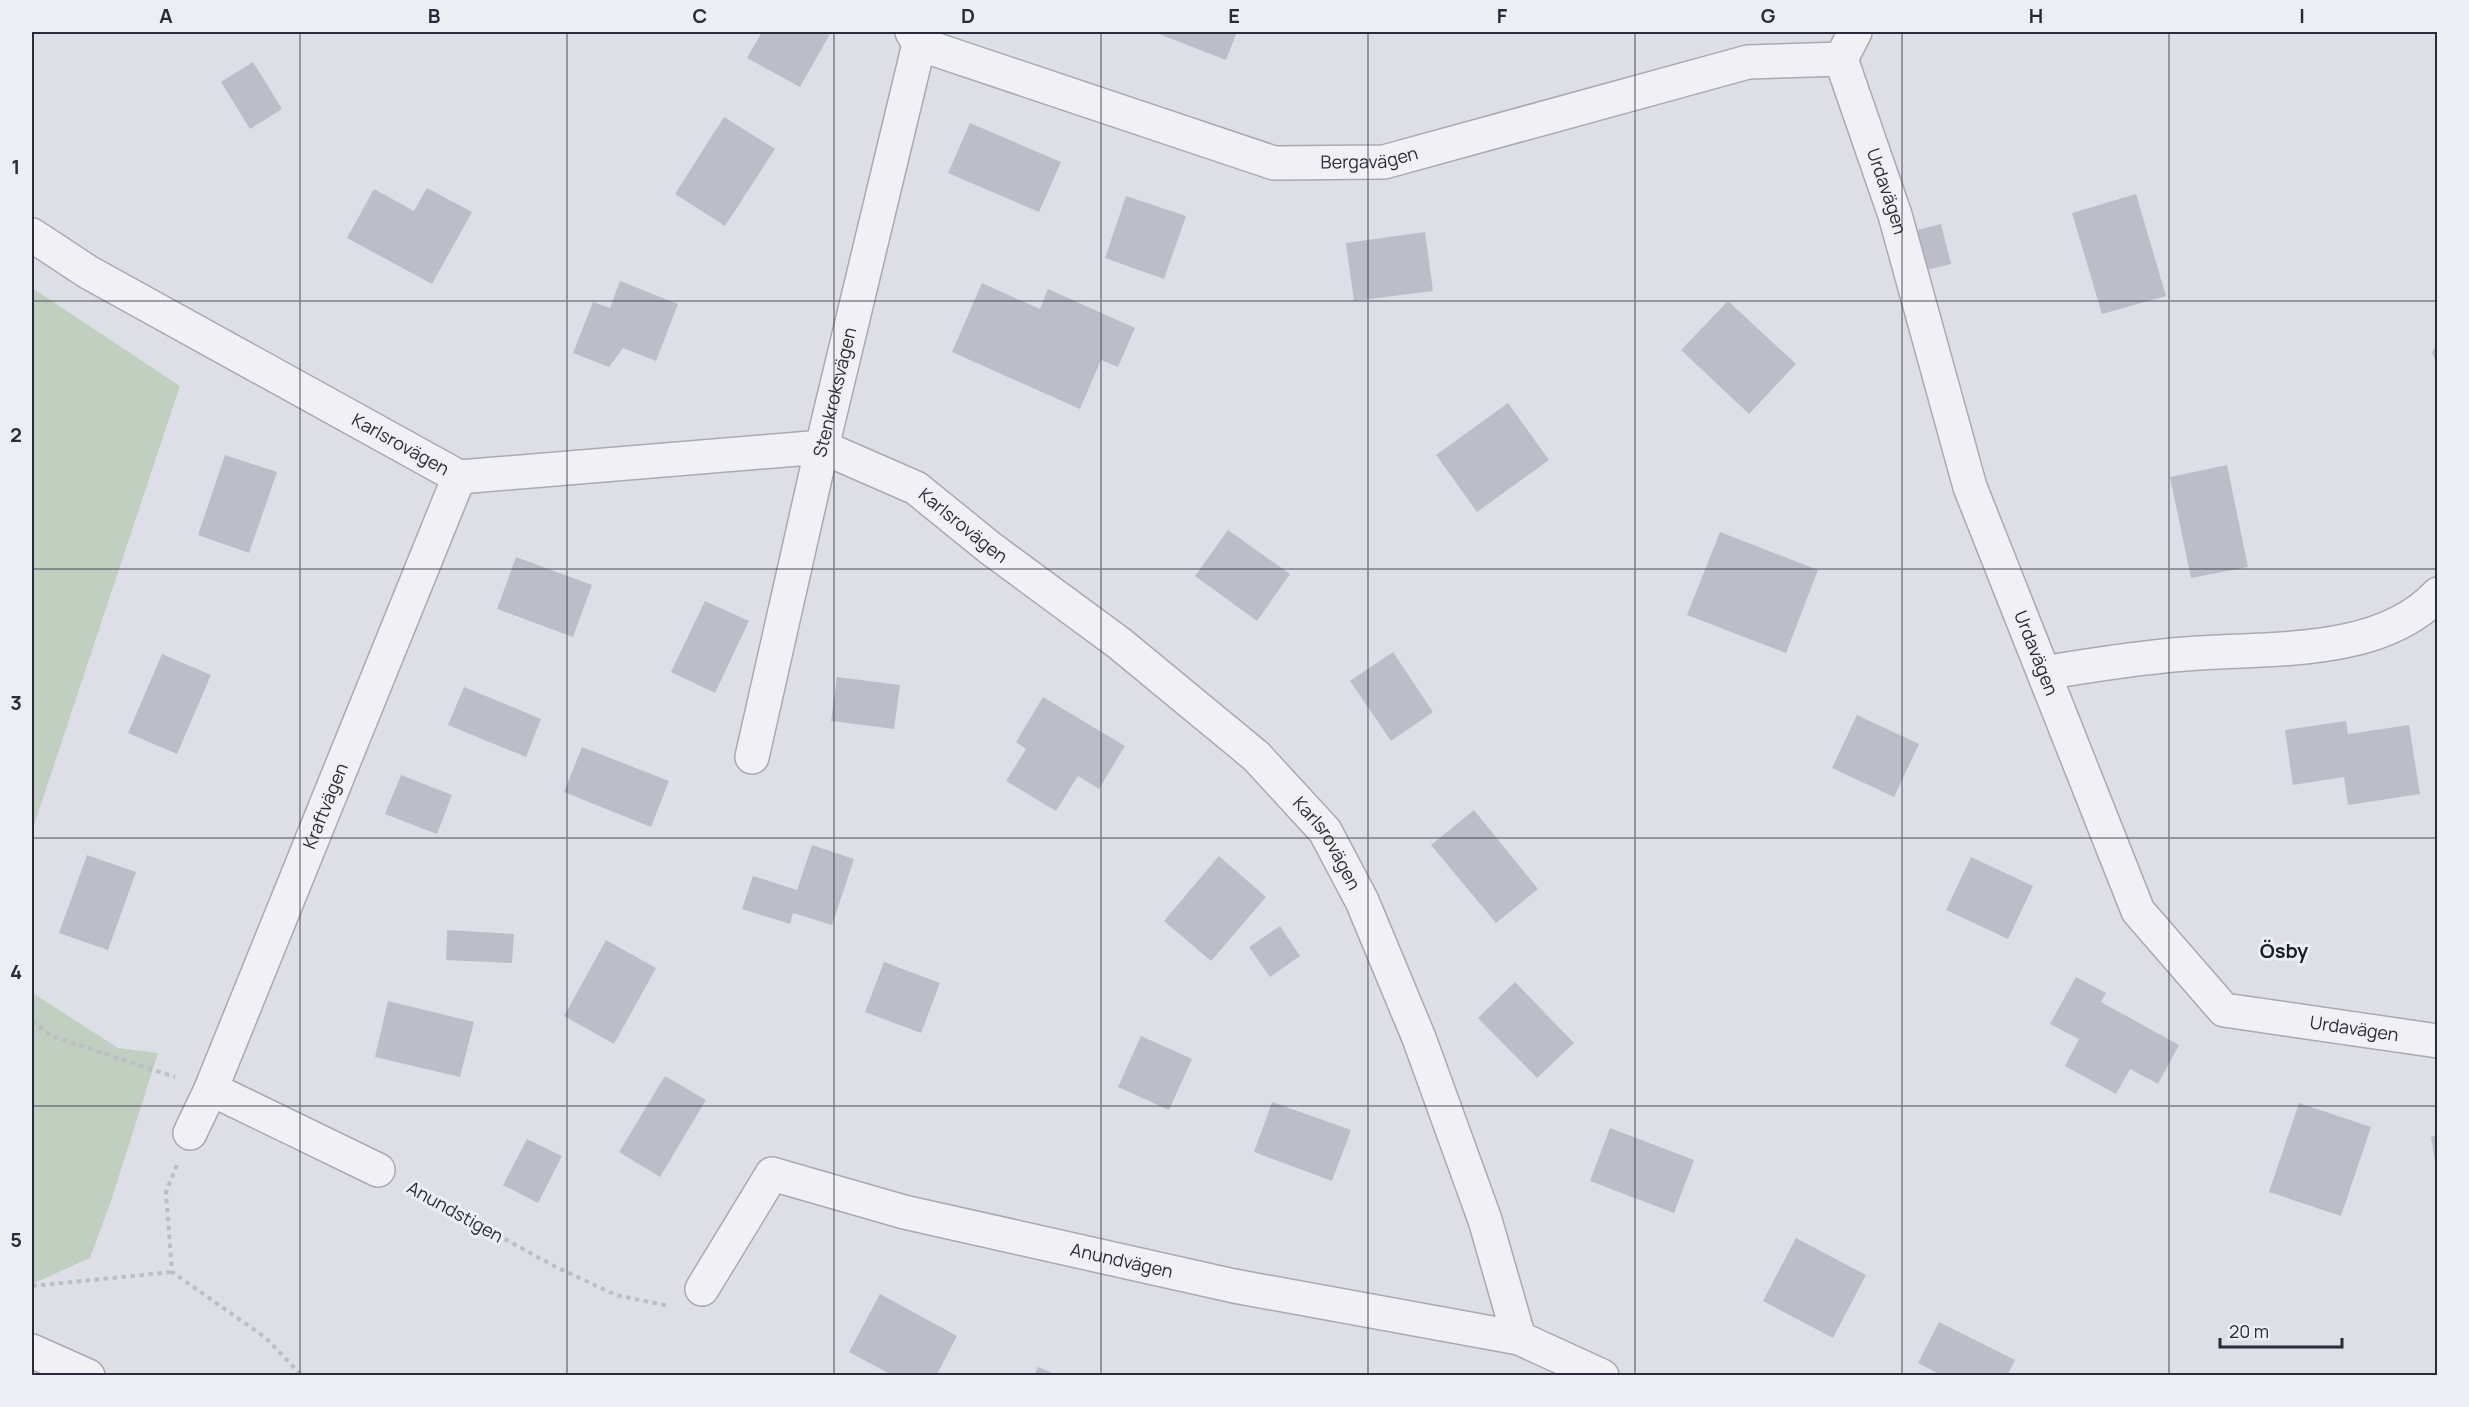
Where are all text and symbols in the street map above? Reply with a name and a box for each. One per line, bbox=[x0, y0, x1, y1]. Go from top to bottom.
text: A bbox=[159, 2, 173, 29]
text: B bbox=[428, 2, 441, 29]
text: C bbox=[693, 2, 707, 29]
text: D bbox=[961, 2, 975, 29]
text: E bbox=[1228, 2, 1240, 29]
text: F bbox=[1497, 2, 1508, 29]
text: G bbox=[1761, 2, 1776, 29]
text: H bbox=[2029, 2, 2043, 29]
text: I bbox=[2299, 2, 2305, 29]
street label: Bergavägen bbox=[1320, 140, 1420, 174]
street label: Urdavägen bbox=[1862, 145, 1913, 237]
text: 1 bbox=[12, 153, 20, 180]
street label: Stenkroksvägen bbox=[807, 325, 861, 459]
street label: Karlsrovägen bbox=[348, 407, 454, 480]
text: 2 bbox=[10, 421, 22, 448]
street label: Karlsrovägen bbox=[914, 482, 1013, 568]
street label: Urdavägen bbox=[2009, 607, 2064, 699]
text: 3 bbox=[10, 689, 22, 716]
street label: Kraftvägen bbox=[297, 759, 353, 852]
street label: Karlsrovägen bbox=[1288, 791, 1367, 894]
district label: Ösby bbox=[2260, 937, 2309, 964]
text: 4 bbox=[10, 958, 22, 985]
street label: Urdavägen bbox=[2308, 1010, 2400, 1046]
street label: Anundstigen bbox=[403, 1175, 508, 1247]
text: 5 bbox=[10, 1226, 22, 1253]
street label: Anundvägen bbox=[1068, 1237, 1175, 1283]
scale bar bbox=[2220, 1311, 2342, 1349]
text: 20 m bbox=[2229, 1319, 2269, 1343]

